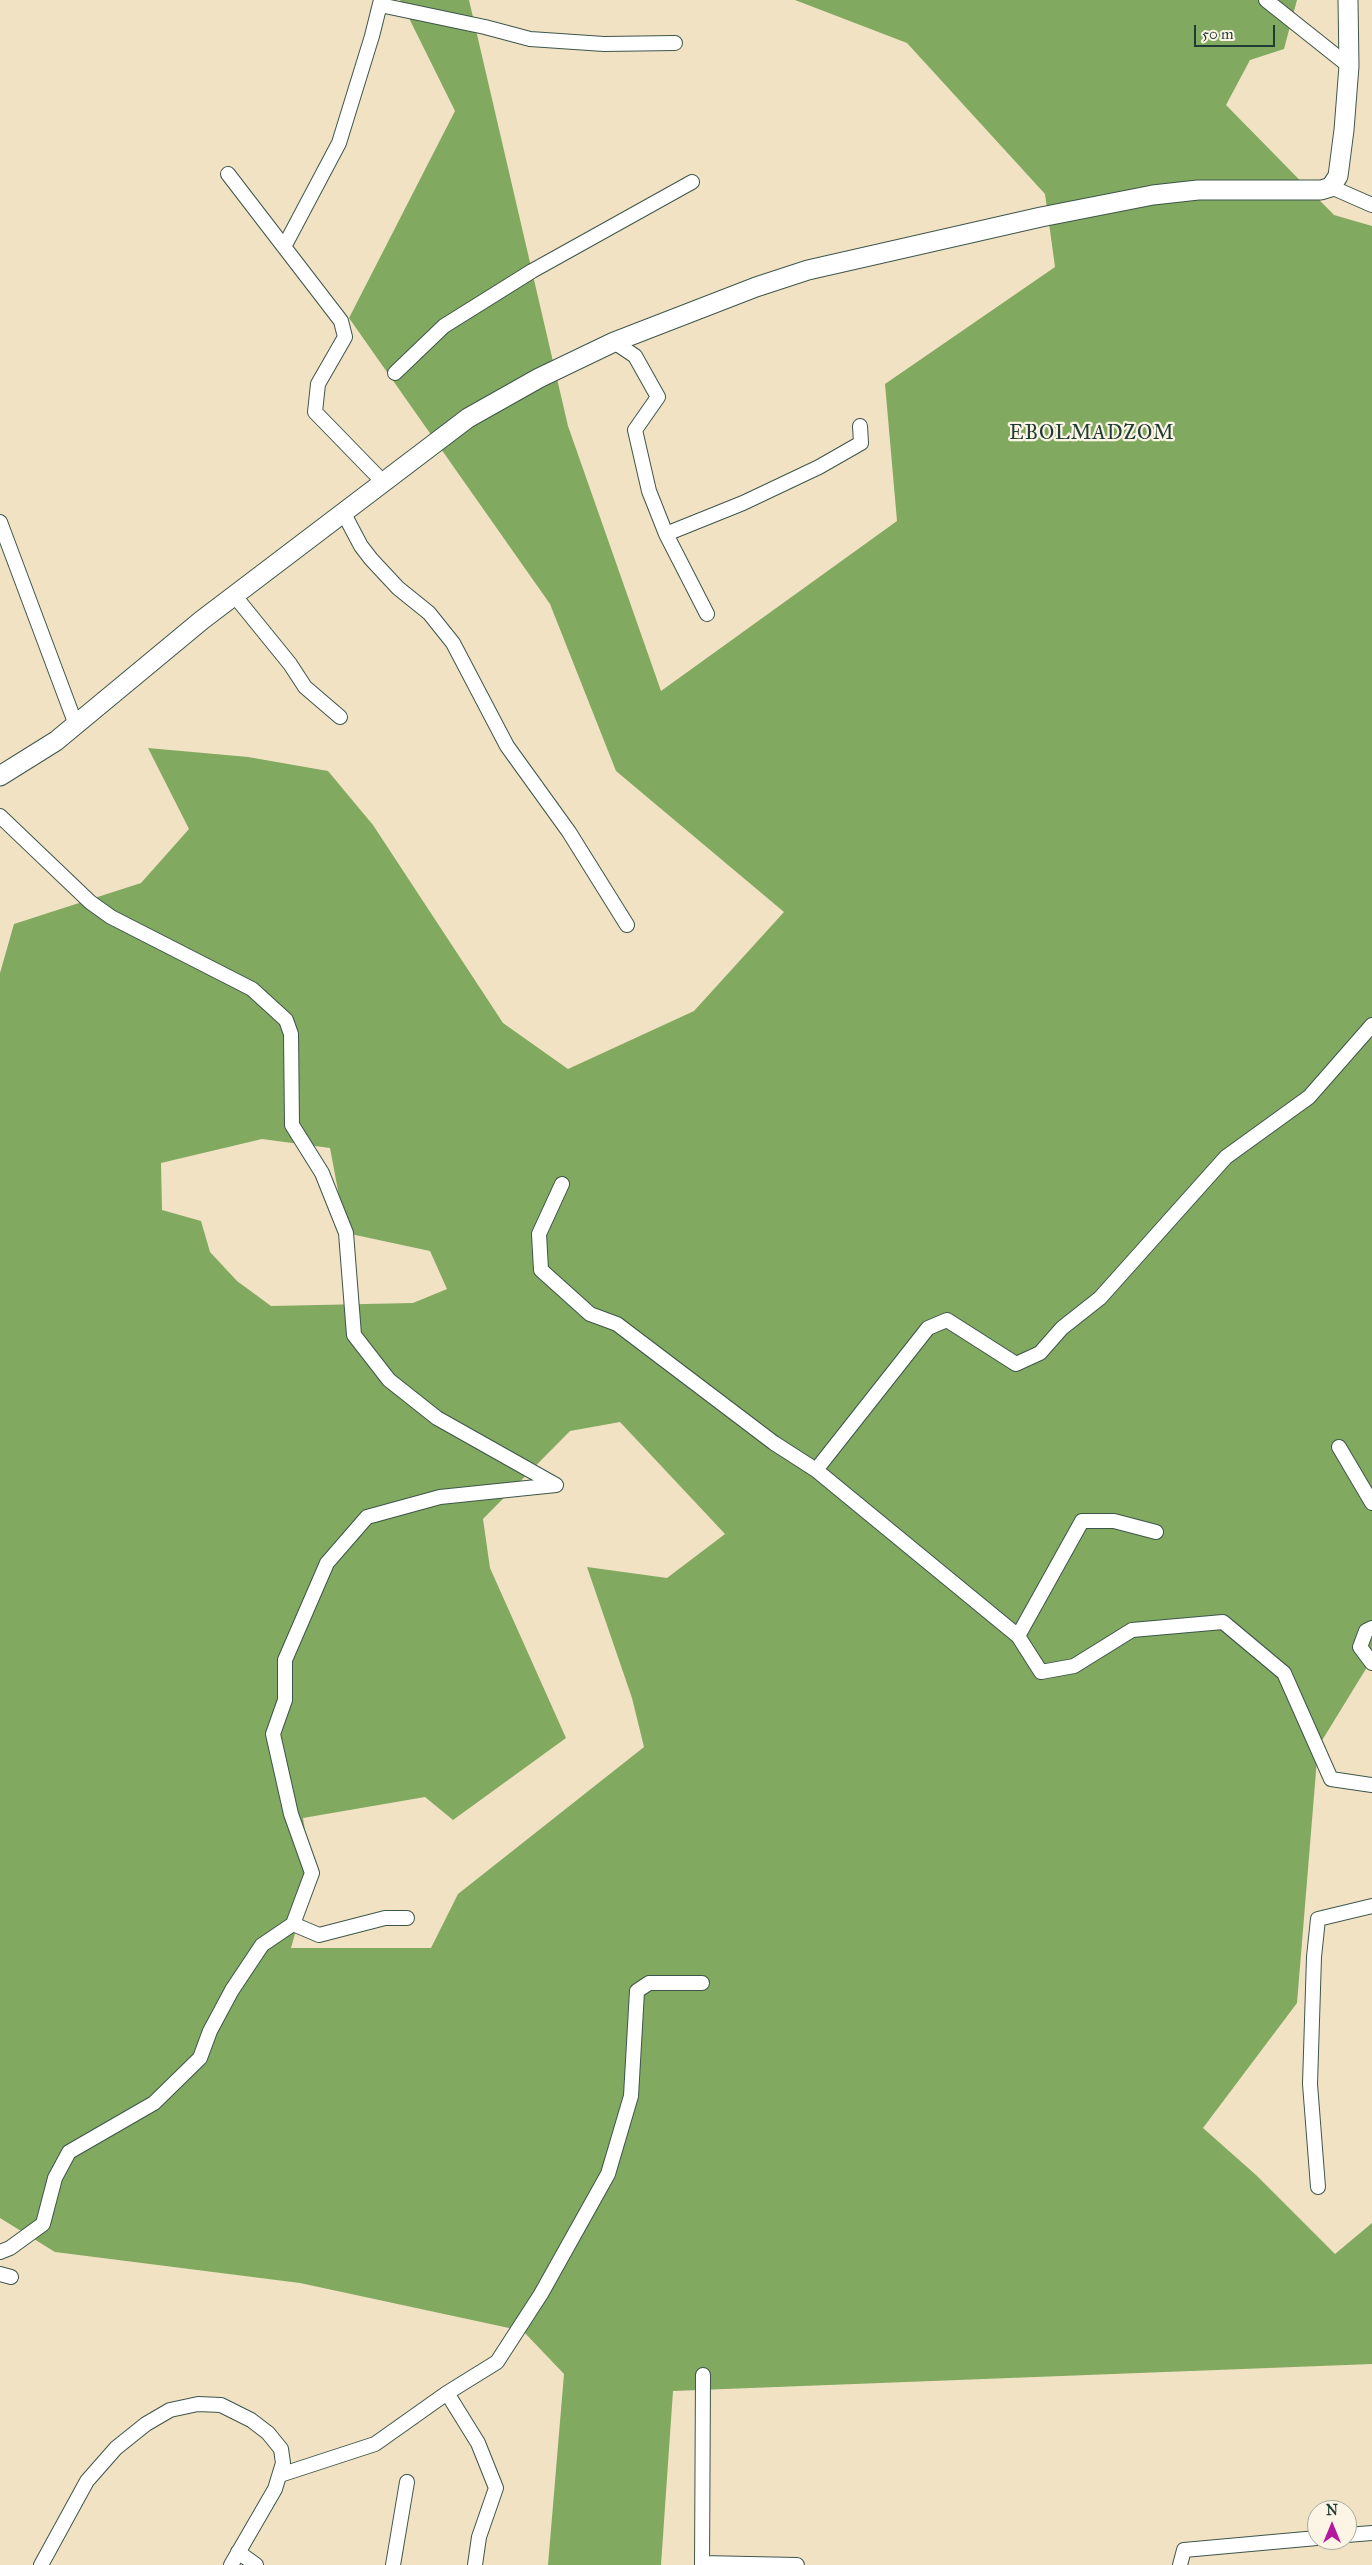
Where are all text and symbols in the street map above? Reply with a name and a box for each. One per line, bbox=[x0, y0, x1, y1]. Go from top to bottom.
scale bar bbox=[1197, 15, 1278, 47]
text: 50 m bbox=[1202, 25, 1234, 43]
district label: EBOLMADZOM bbox=[1008, 422, 1176, 446]
north arrow bbox=[1307, 2500, 1357, 2550]
text: N bbox=[1326, 2502, 1338, 2519]

